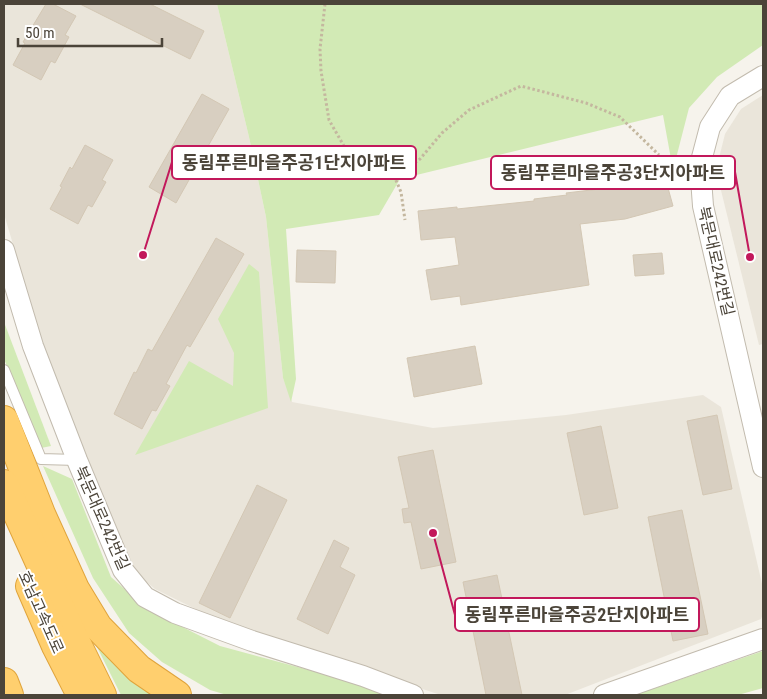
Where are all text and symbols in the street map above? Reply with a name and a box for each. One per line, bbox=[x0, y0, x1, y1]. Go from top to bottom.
scale bar bbox=[18, 15, 161, 47]
text: 50 m bbox=[25, 24, 55, 42]
callout: 동림푸른마을주공1단지아파트 bbox=[172, 146, 416, 179]
text: 동림푸른마을주공1단지아파트 bbox=[182, 152, 406, 173]
callout: 동림푸른마을주공3단지아파트 bbox=[491, 156, 735, 189]
text: 동림푸른마을주공3단지아파트 bbox=[501, 162, 725, 183]
street label: 북문대로242번길 bbox=[694, 204, 738, 318]
street label: 북문대로242번길 bbox=[71, 463, 133, 573]
street label: 호남고속도로 bbox=[14, 568, 68, 656]
callout: 동림푸른마을주공2단지아파트 bbox=[455, 598, 699, 631]
text: 동림푸른마을주공2단지아파트 bbox=[465, 604, 689, 625]

